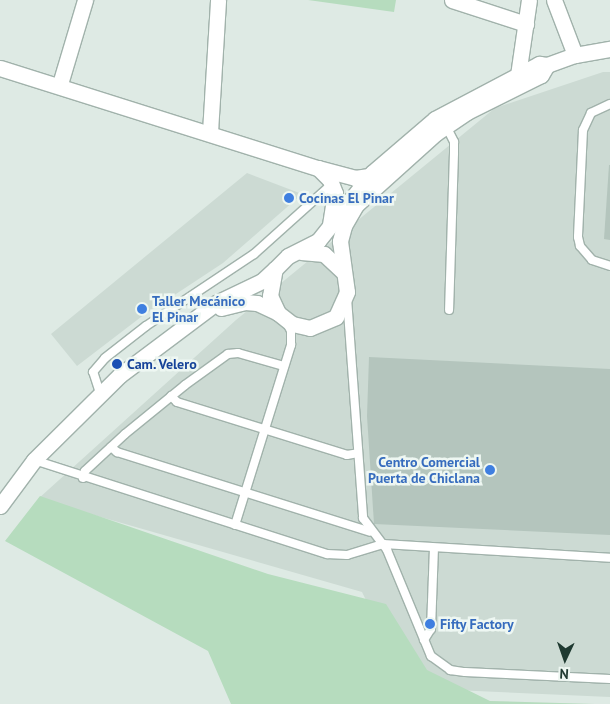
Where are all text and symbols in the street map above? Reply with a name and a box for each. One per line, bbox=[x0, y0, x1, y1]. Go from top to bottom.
place label: Cocinas El Pinar bbox=[299, 190, 394, 206]
marker: Cocinas El Pinar bbox=[283, 192, 295, 204]
place label: Taller Mecánico El Pinar bbox=[152, 293, 245, 326]
marker: Taller Mecánico El Pinar bbox=[136, 303, 148, 315]
place label: Cam. Velero bbox=[127, 356, 198, 372]
marker: Cam. Velero bbox=[111, 358, 123, 370]
place label: Centro Comercial Puerta de Chiclana bbox=[368, 454, 480, 487]
marker: Centro Comercial Puerta de Chiclana bbox=[484, 464, 496, 476]
place label: Fifty Factory bbox=[440, 616, 514, 632]
marker: Fifty Factory bbox=[424, 618, 436, 630]
north arrow bbox=[540, 634, 590, 684]
text: N bbox=[559, 665, 569, 683]

